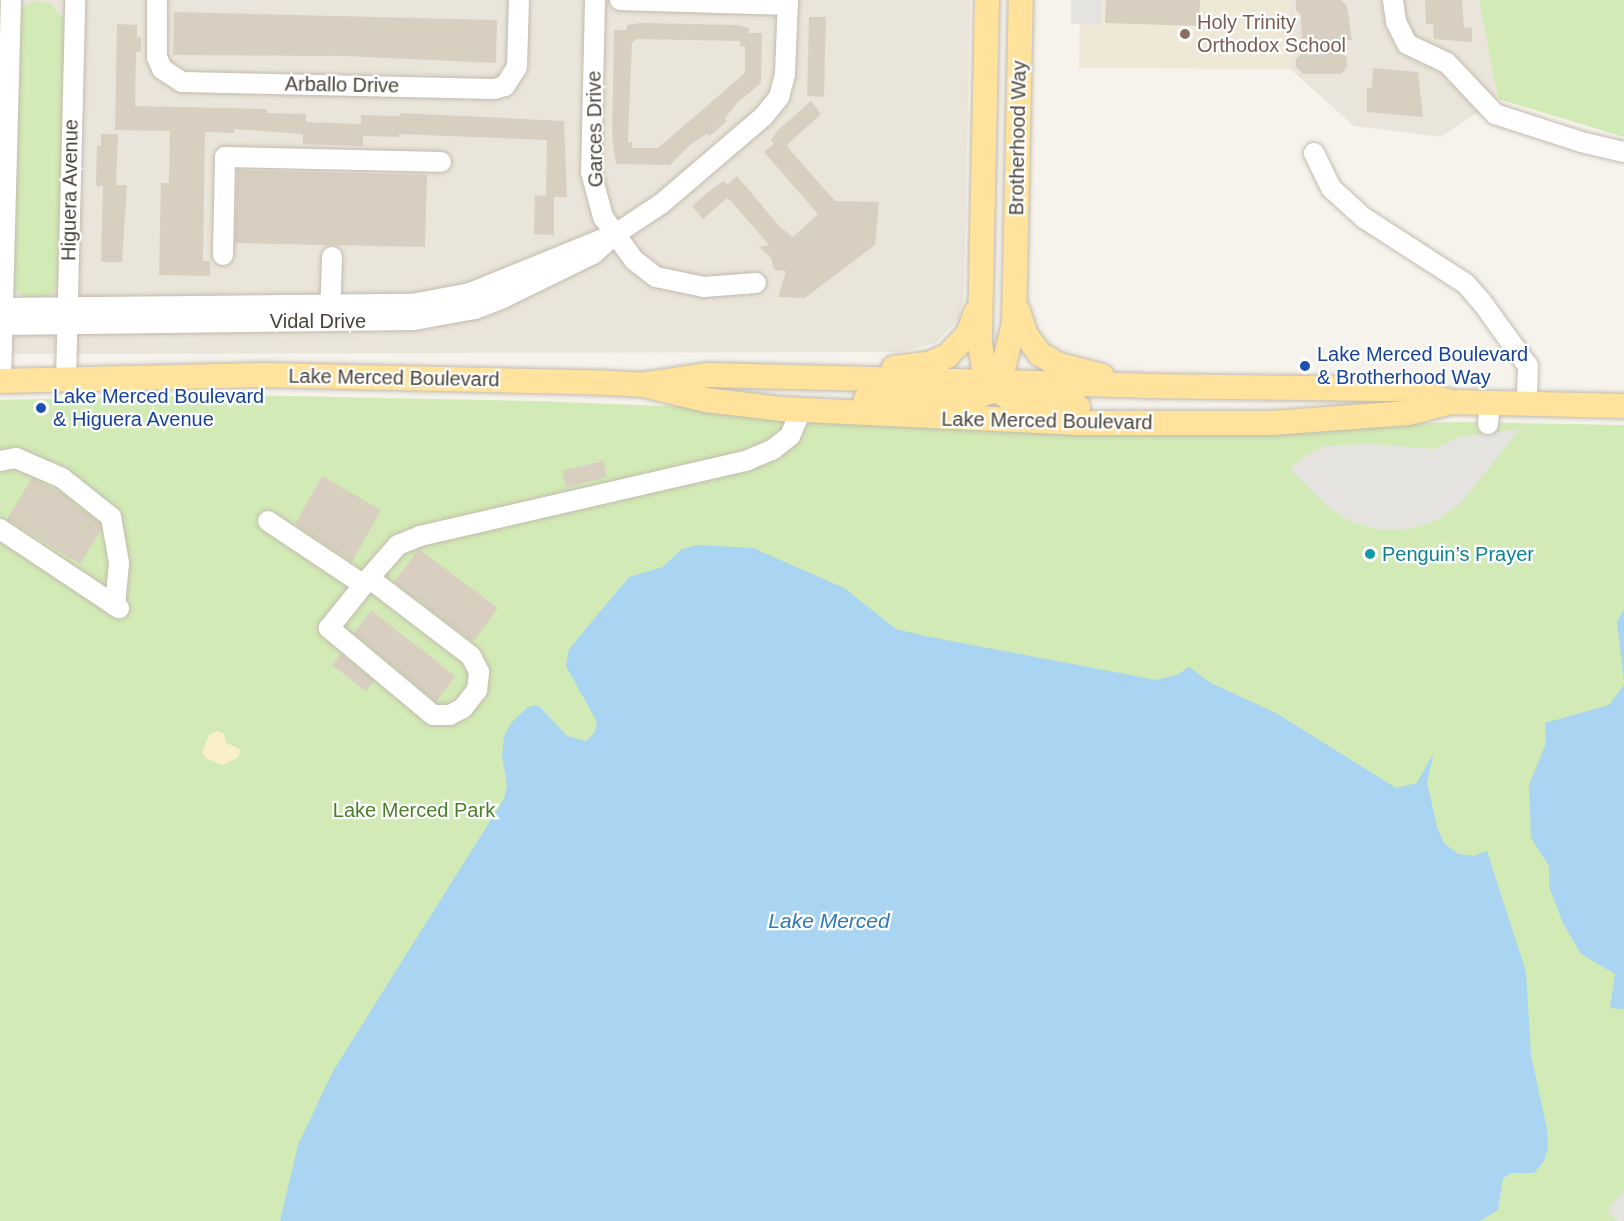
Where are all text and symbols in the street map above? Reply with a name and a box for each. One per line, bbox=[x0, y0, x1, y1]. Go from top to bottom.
place label: Holy Trinity Orthodox School bbox=[1197, 11, 1346, 58]
marker: Holy Trinity Orthodox School bbox=[1178, 27, 1192, 41]
street label: Brotherhood Way bbox=[1005, 60, 1031, 216]
street label: Garces Drive bbox=[582, 70, 608, 188]
street label: Arballo Drive bbox=[285, 72, 399, 98]
street label: Higuera Avenue bbox=[57, 118, 83, 262]
street label: Vidal Drive bbox=[270, 309, 366, 333]
place label: Lake Merced Boulevard & Brotherhood Way bbox=[1317, 342, 1528, 389]
marker: Lake Merced Boulevard & Brotherhood Way bbox=[1298, 359, 1312, 373]
street label: Lake Merced Boulevard bbox=[288, 364, 500, 392]
place label: Lake Merced Boulevard & Higuera Avenue bbox=[53, 384, 264, 431]
marker: Lake Merced Boulevard & Higuera Avenue bbox=[34, 401, 48, 415]
street label: Lake Merced Boulevard bbox=[941, 407, 1153, 435]
place label: Penguin’s Prayer bbox=[1382, 542, 1534, 566]
marker: Penguin’s Prayer bbox=[1363, 547, 1377, 561]
park label: Lake Merced Park bbox=[333, 798, 495, 822]
water label: Lake Merced bbox=[768, 908, 890, 934]

